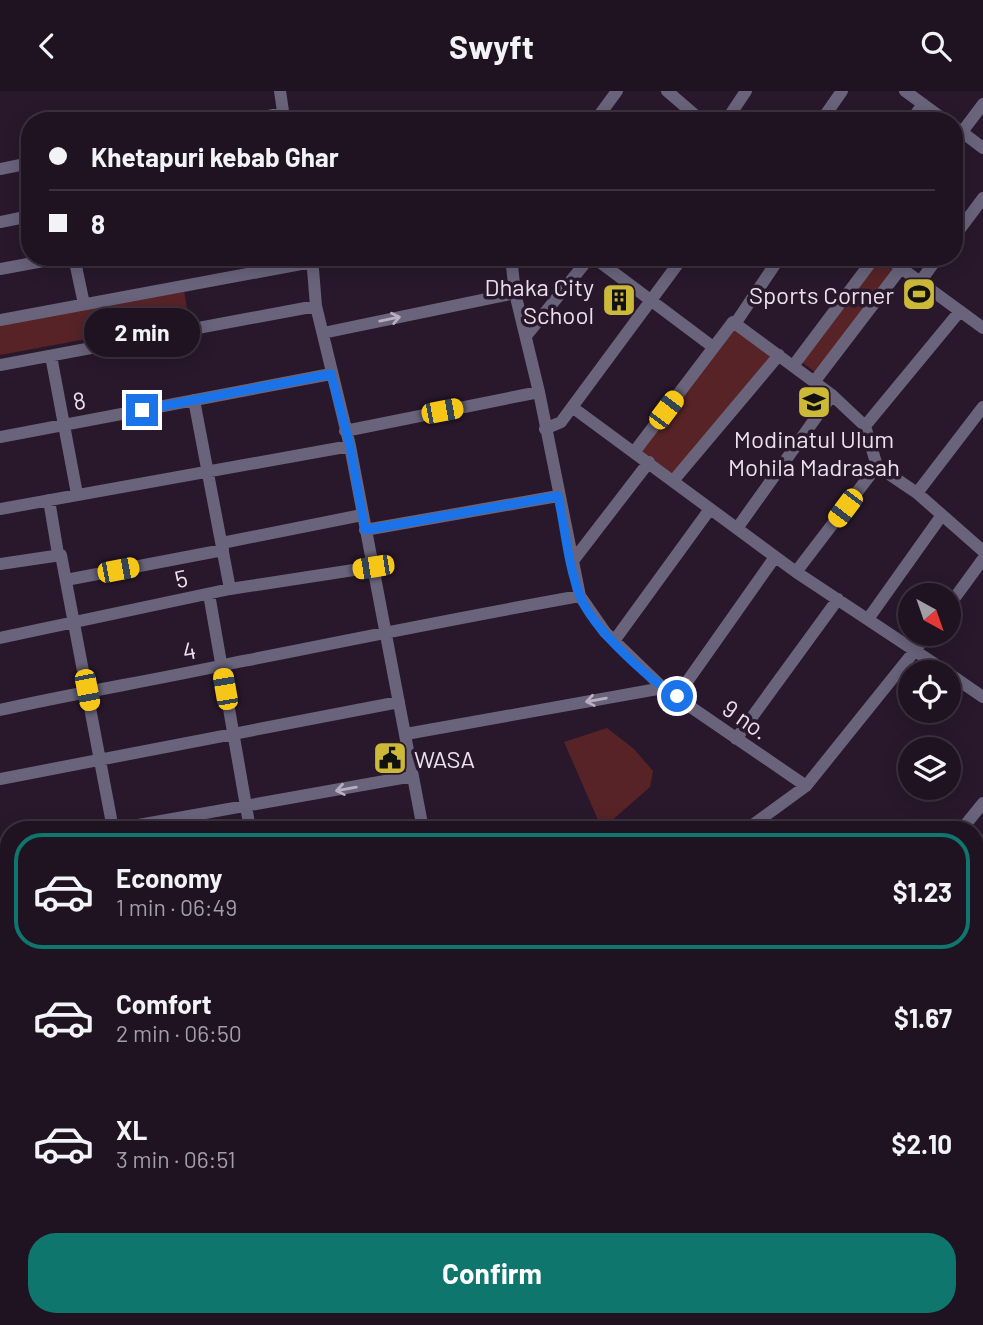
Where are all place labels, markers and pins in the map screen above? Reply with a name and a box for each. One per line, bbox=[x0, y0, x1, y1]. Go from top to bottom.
place label: Dhaka City School bbox=[485, 272, 594, 329]
sports icon: Sports Corner bbox=[900, 275, 938, 313]
place label: Sports Corner bbox=[749, 280, 894, 309]
building icon: Dhaka City School bbox=[600, 281, 638, 319]
school or university icon: Modinatul Ulum Mohila Madrasah bbox=[795, 383, 833, 421]
place label: Modinatul Ulum Mohila Madrasah bbox=[728, 424, 900, 481]
public building icon: WASA bbox=[371, 739, 409, 777]
place label: WASA bbox=[414, 744, 475, 773]

